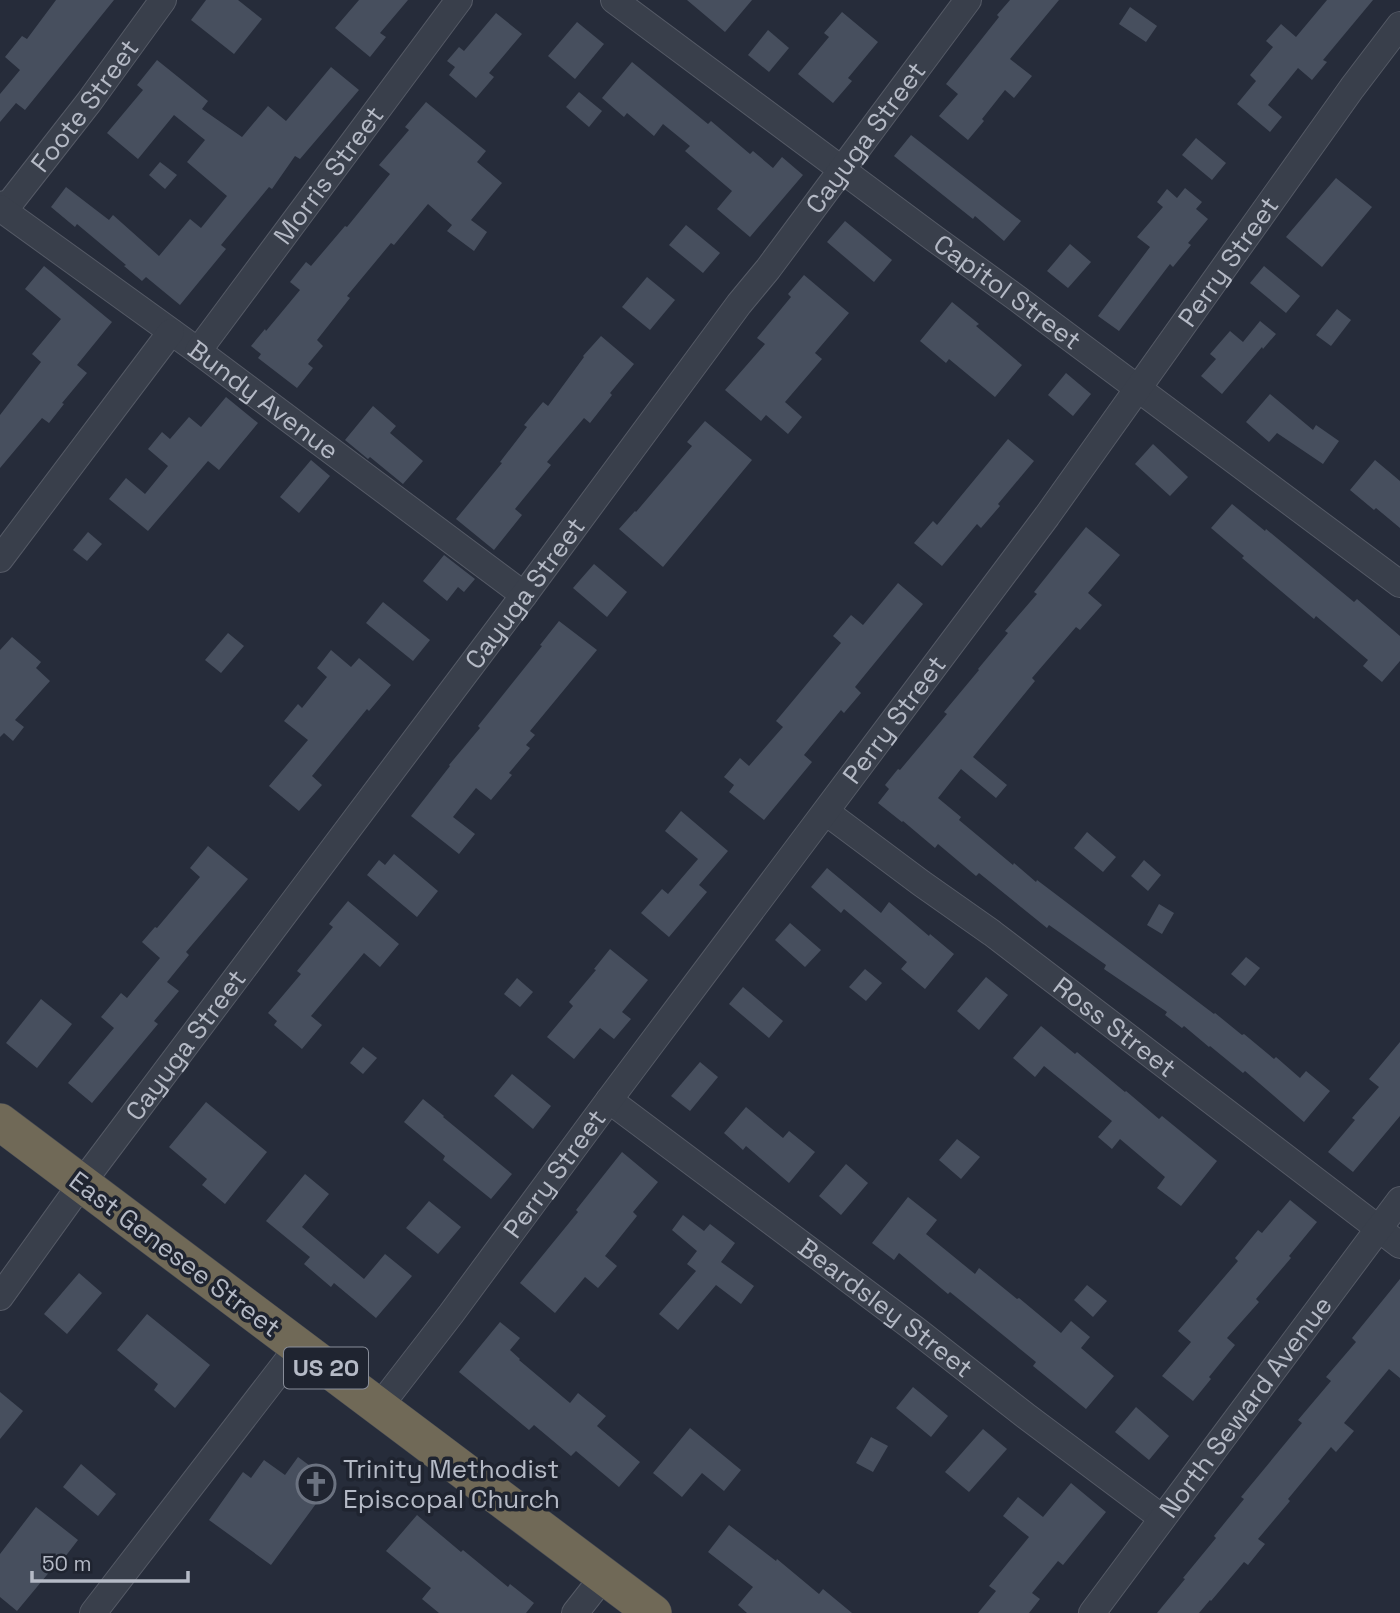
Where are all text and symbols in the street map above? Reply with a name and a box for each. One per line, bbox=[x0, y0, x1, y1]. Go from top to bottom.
street label: Foote Street bbox=[23, 32, 146, 179]
street label: Cayuga Street bbox=[798, 55, 933, 220]
street label: Morris Street bbox=[266, 99, 391, 251]
street label: Perry Street bbox=[1170, 190, 1286, 334]
street label: Capitol Street bbox=[927, 227, 1088, 357]
street label: Bundy Avenue bbox=[181, 332, 346, 468]
street label: Cayuga Street bbox=[457, 511, 593, 676]
street label: Perry Street bbox=[835, 649, 954, 791]
street label: Cayuga Street bbox=[118, 962, 254, 1128]
street label: Ross Street bbox=[1046, 969, 1183, 1085]
street label: Perry Street bbox=[496, 1102, 614, 1245]
street label: East Genesee Street bbox=[63, 1163, 287, 1345]
street label: Beardsley Street bbox=[791, 1231, 980, 1385]
street label: North Seward Avenue bbox=[1152, 1289, 1340, 1525]
road number: US 20 bbox=[284, 1348, 368, 1388]
place label: Trinity Methodist Episcopal Church bbox=[343, 1452, 560, 1516]
church icon: Trinity Methodist Episcopal Church bbox=[295, 1463, 337, 1505]
scale bar bbox=[32, 1540, 187, 1584]
text: 50 m bbox=[42, 1550, 92, 1577]

